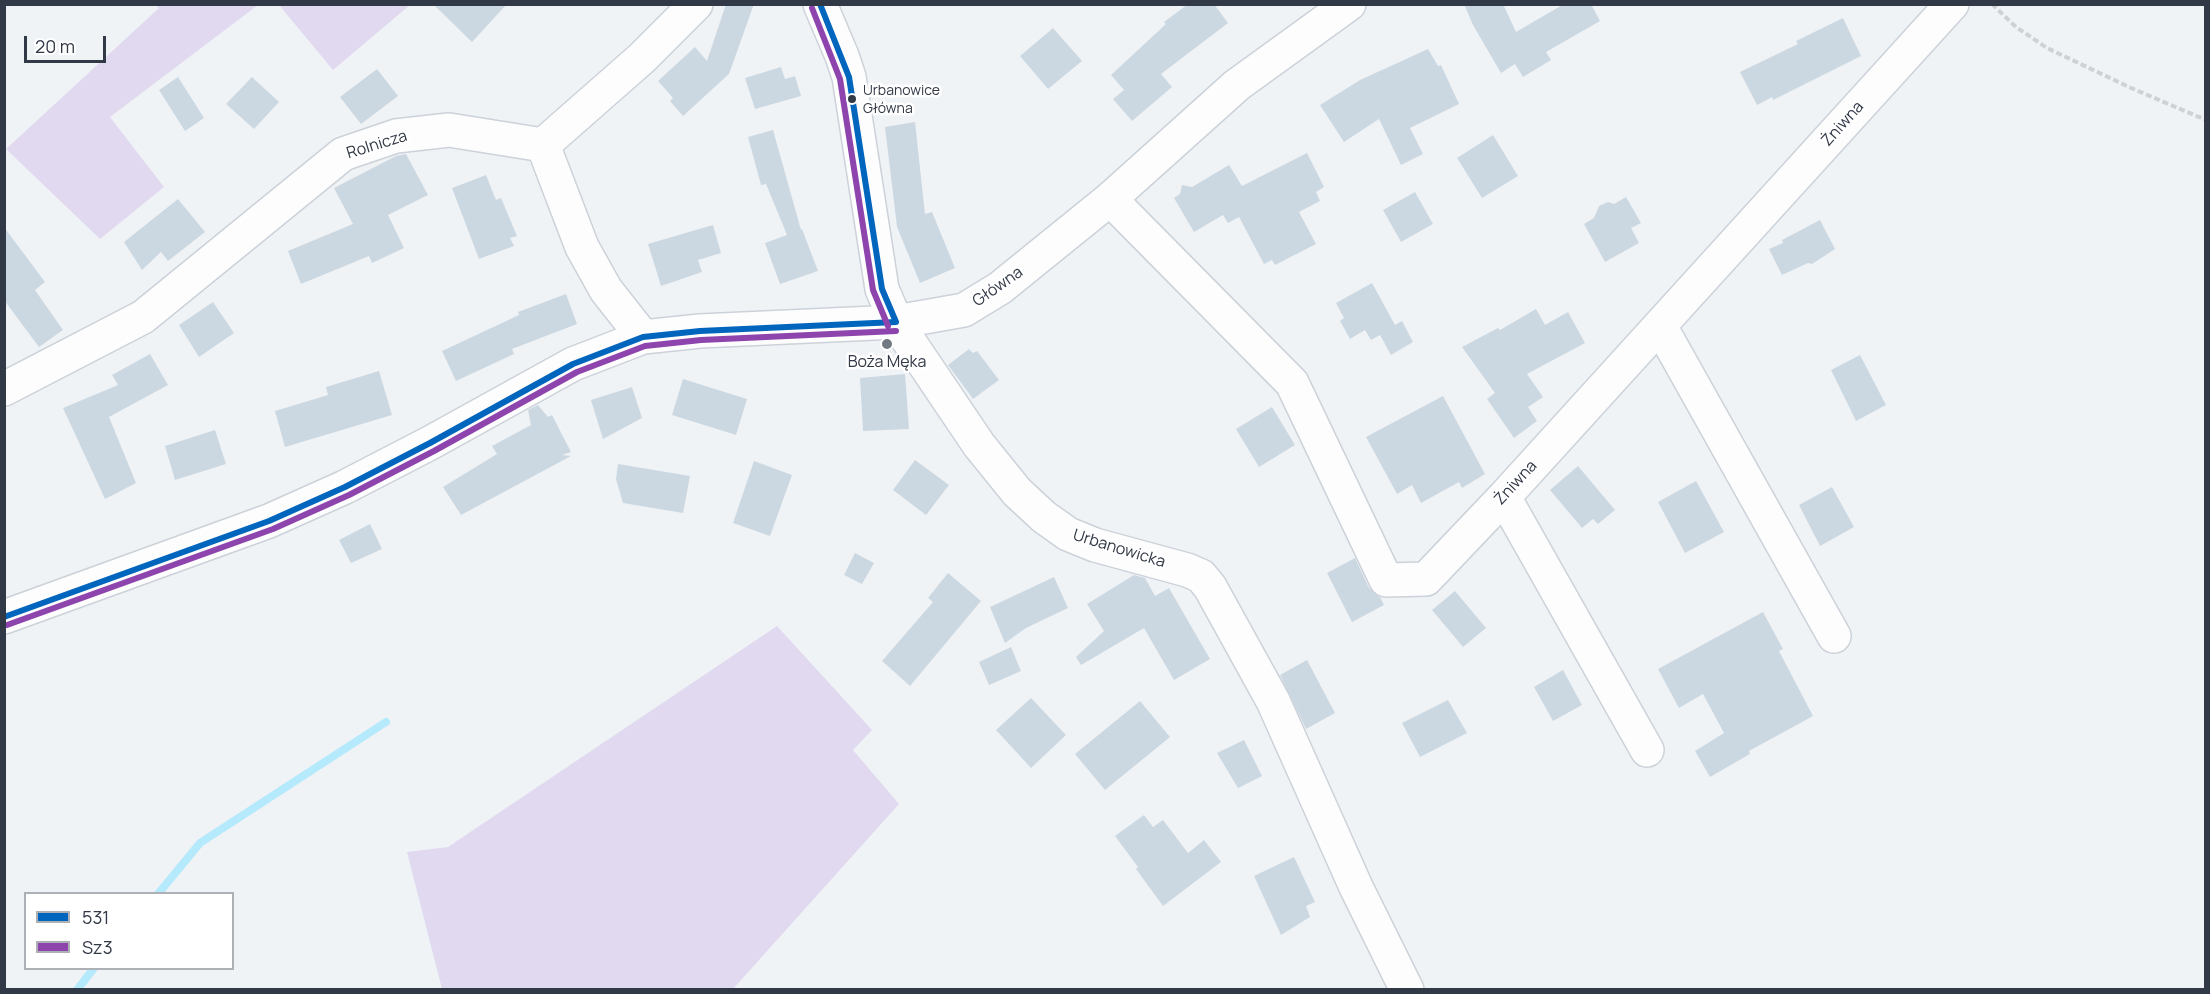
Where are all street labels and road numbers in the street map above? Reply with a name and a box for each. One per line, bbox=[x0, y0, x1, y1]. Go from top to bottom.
street label: Żniwna bbox=[1818, 98, 1868, 150]
street label: Rolnicza bbox=[344, 127, 410, 163]
street label: Główna bbox=[969, 263, 1027, 311]
street label: Żniwna bbox=[1491, 457, 1541, 509]
street label: Urbanowicka bbox=[1070, 526, 1168, 572]

